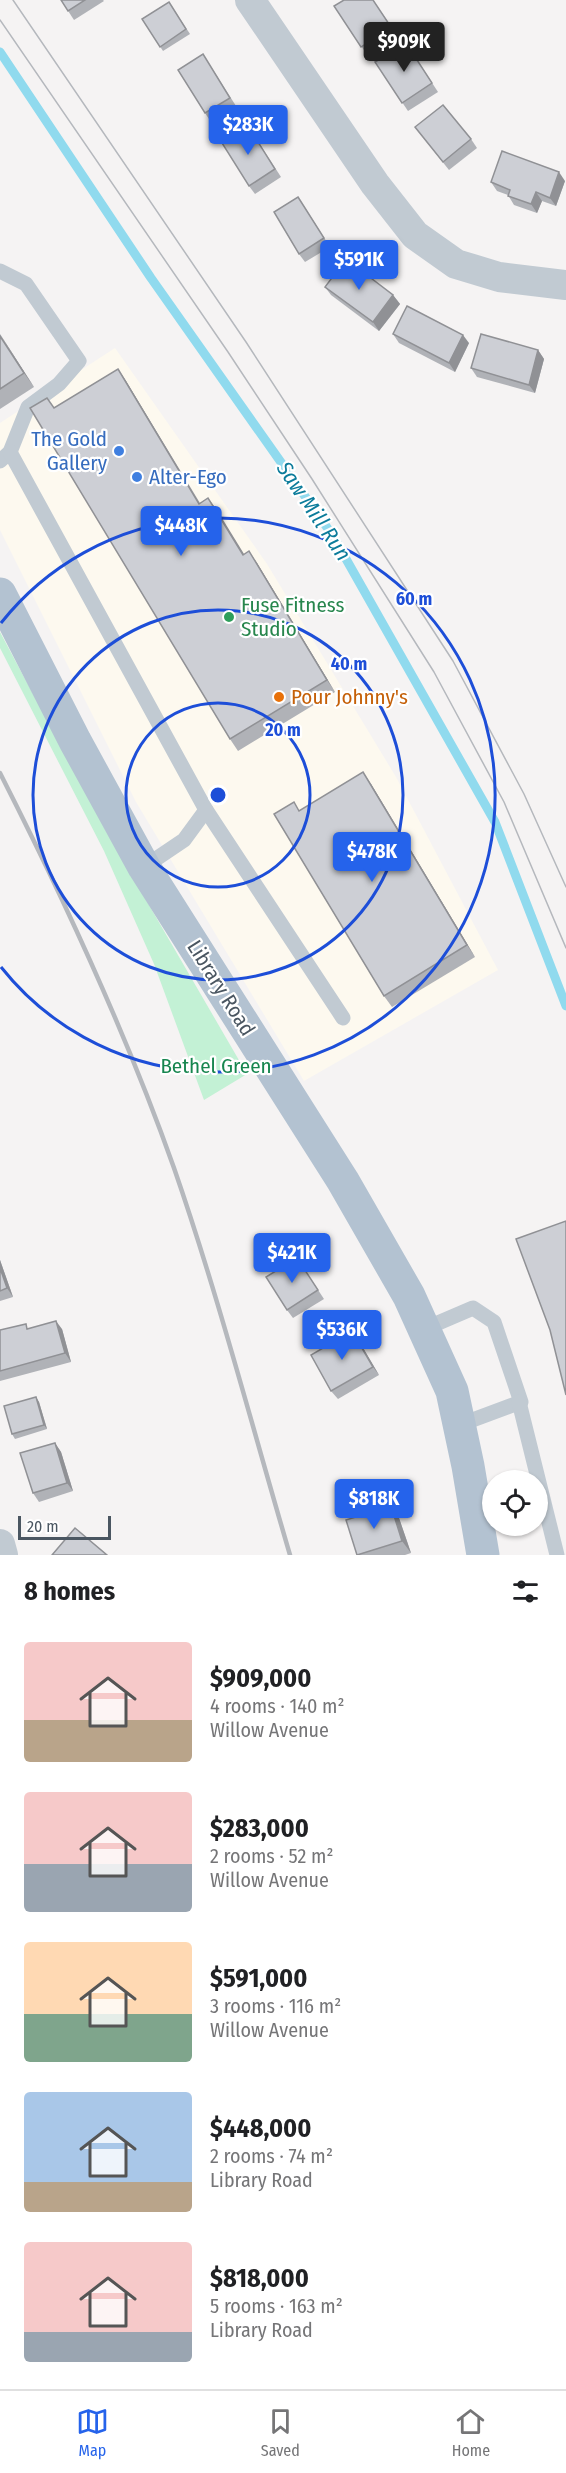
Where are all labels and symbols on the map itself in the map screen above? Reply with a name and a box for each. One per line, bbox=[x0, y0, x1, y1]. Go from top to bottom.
pin: $909K bbox=[362, 22, 446, 73]
pin: $283K bbox=[206, 105, 290, 156]
pin: $591K bbox=[317, 240, 401, 291]
place label: The Gold Gallery bbox=[31, 426, 108, 476]
marker: The Gold Gallery bbox=[112, 444, 126, 458]
water label: Saw Mill Run bbox=[270, 455, 357, 566]
place label: Alter-Ego bbox=[149, 464, 227, 490]
marker: Alter-Ego bbox=[130, 470, 144, 484]
pin: $448K bbox=[139, 506, 223, 557]
text: 60 m bbox=[396, 588, 432, 610]
place label: Fuse Fitness Studio bbox=[241, 592, 345, 642]
marker: Fuse Fitness Studio bbox=[222, 610, 236, 624]
text: 40 m bbox=[331, 653, 367, 675]
place label: Pour Johnny's bbox=[291, 684, 408, 710]
marker: Pour Johnny's bbox=[272, 690, 286, 704]
text: 20 m bbox=[264, 719, 301, 741]
centre of rings bbox=[208, 785, 228, 805]
pin: $478K bbox=[330, 832, 414, 883]
street label: Library Road bbox=[181, 935, 261, 1041]
park label: Bethel Green bbox=[160, 1053, 272, 1079]
pin: $421K bbox=[250, 1233, 334, 1284]
pin: $536K bbox=[300, 1310, 384, 1361]
pin: $818K bbox=[332, 1479, 416, 1530]
scale bar bbox=[18, 1513, 111, 1540]

